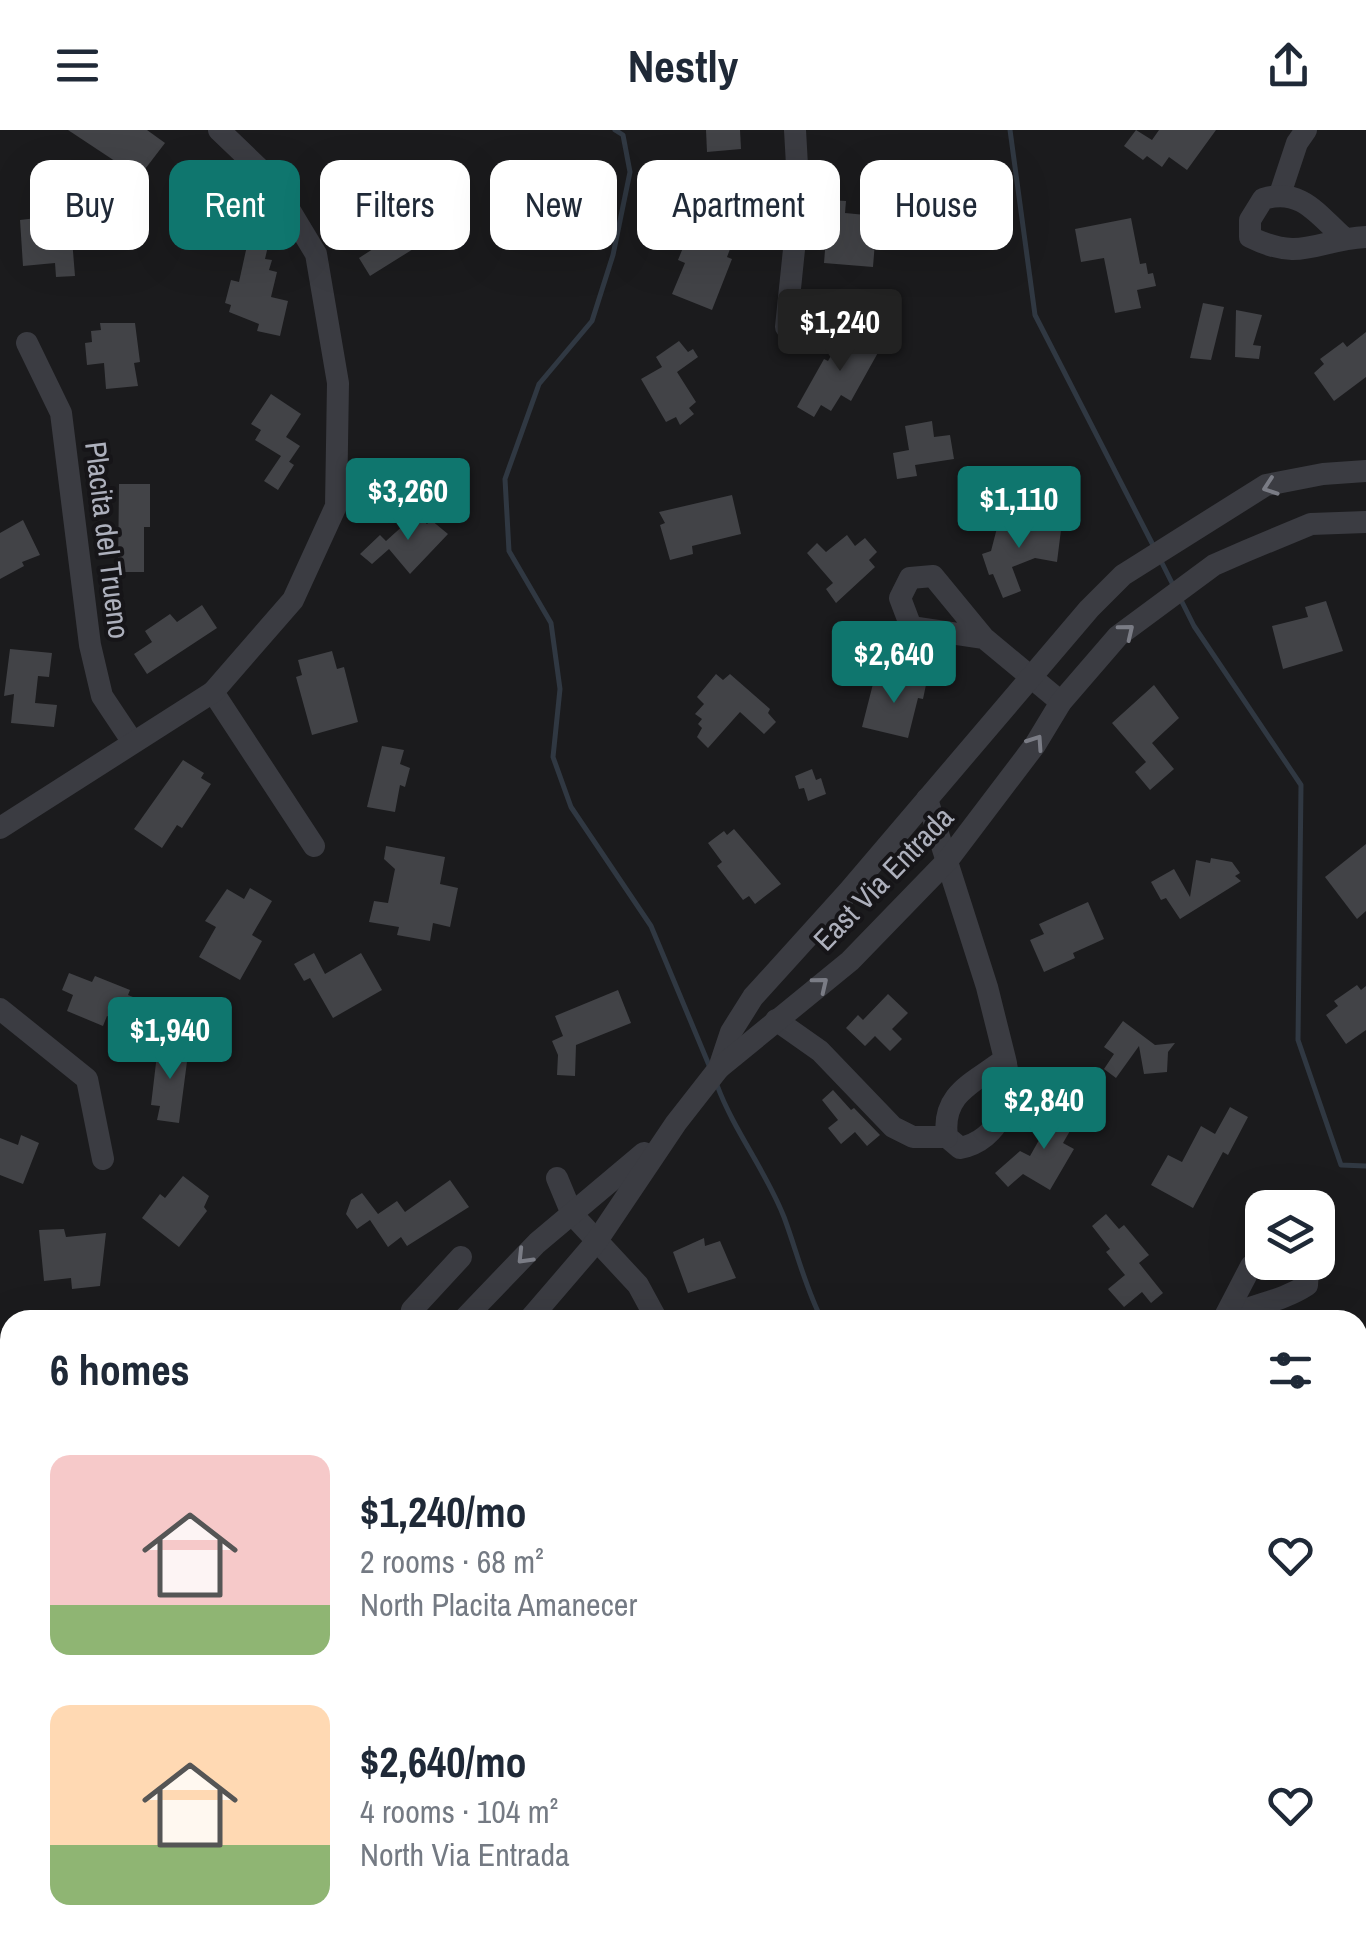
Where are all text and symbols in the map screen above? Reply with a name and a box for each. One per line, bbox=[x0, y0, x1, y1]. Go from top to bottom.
text: Nestly bbox=[628, 35, 738, 96]
icon: menu bbox=[50, 38, 105, 93]
icon: share bbox=[1261, 38, 1316, 93]
chip: Buy bbox=[30, 160, 149, 250]
chip: Rent bbox=[169, 160, 300, 250]
chip: Filters bbox=[320, 160, 470, 250]
chip: New bbox=[490, 160, 617, 250]
chip: Apartment bbox=[637, 160, 840, 250]
chip: House bbox=[860, 160, 1013, 250]
pin: $1,240 bbox=[759, 289, 921, 374]
text: $1,240 bbox=[800, 300, 880, 343]
street label: Placita del Trueno bbox=[76, 439, 140, 641]
pin: $3,260 bbox=[327, 458, 489, 543]
pin: $1,110 bbox=[938, 466, 1100, 551]
text: $3,260 bbox=[368, 469, 448, 512]
one-way arrow bbox=[1263, 475, 1280, 495]
text: $1,110 bbox=[980, 477, 1058, 520]
pin: $2,640 bbox=[813, 621, 975, 706]
one-way arrow bbox=[1115, 625, 1133, 643]
text: $2,640 bbox=[854, 632, 934, 675]
one-way arrow bbox=[1024, 735, 1043, 753]
street label: East Via Entrada bbox=[804, 797, 962, 959]
one-way arrow bbox=[810, 978, 828, 996]
pin: $1,940 bbox=[89, 997, 251, 1082]
text: $1,940 bbox=[130, 1008, 210, 1051]
pin: $2,840 bbox=[963, 1067, 1125, 1152]
text: $2,840 bbox=[1004, 1078, 1084, 1121]
map controls bbox=[1245, 1190, 1335, 1280]
button: layers bbox=[1245, 1190, 1335, 1280]
one-way arrow bbox=[518, 1246, 536, 1264]
text: 6 homes bbox=[50, 1342, 190, 1398]
icon: filters bbox=[1263, 1343, 1318, 1398]
text: $1,240/mo bbox=[360, 1484, 527, 1540]
icon: home bbox=[130, 1495, 250, 1615]
icon: heart bbox=[1263, 1528, 1318, 1583]
text: 2 rooms · 68 m² bbox=[360, 1540, 544, 1583]
text: North Placita Amanecer bbox=[360, 1583, 637, 1626]
text: $2,640/mo bbox=[360, 1734, 527, 1790]
icon: home bbox=[130, 1745, 250, 1865]
icon: heart bbox=[1263, 1778, 1318, 1833]
text: 4 rooms · 104 m² bbox=[360, 1790, 558, 1833]
text: North Via Entrada bbox=[360, 1833, 570, 1876]

